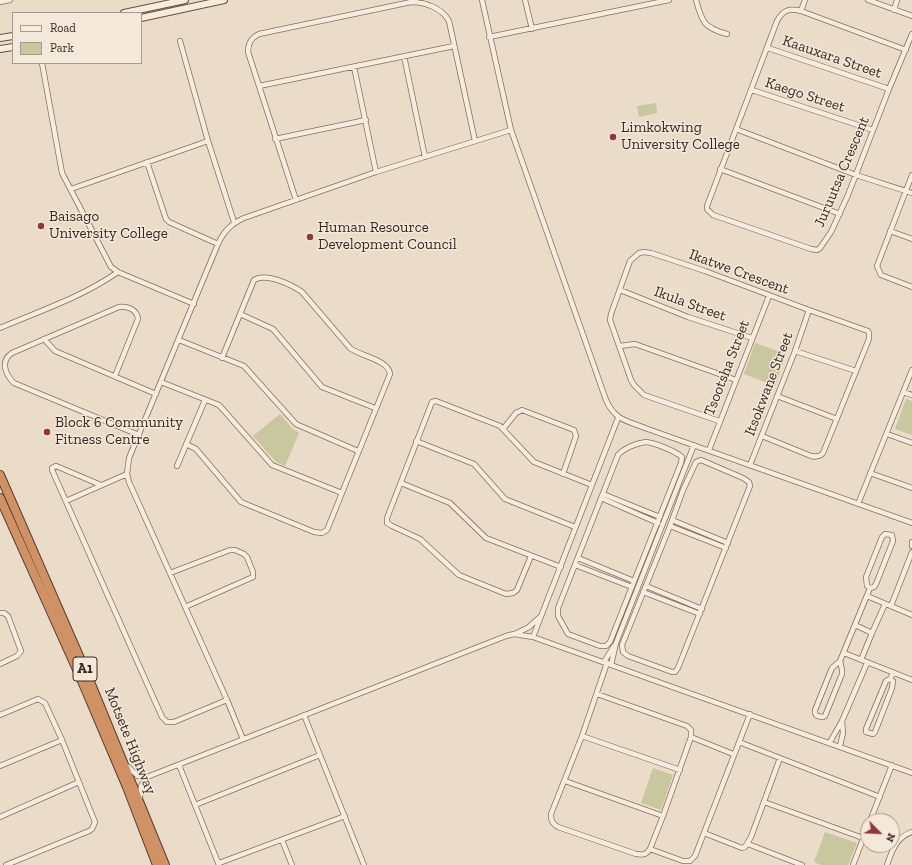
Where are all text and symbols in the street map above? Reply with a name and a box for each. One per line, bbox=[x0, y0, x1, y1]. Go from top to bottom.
legend bbox=[12, 12, 142, 64]
text: Road bbox=[50, 21, 76, 35]
street label: Kaauxara Street bbox=[780, 32, 884, 82]
text: Park bbox=[50, 41, 74, 55]
street label: Kaego Street bbox=[763, 74, 847, 116]
street label: Juruutsa Crescent bbox=[811, 114, 873, 230]
place label: Limkokwing University College bbox=[621, 119, 740, 154]
marker: Limkokwing University College bbox=[608, 132, 618, 142]
place label: Baisago University College bbox=[49, 208, 168, 243]
place label: Human Resource Development Council bbox=[318, 219, 457, 254]
marker: Baisago University College bbox=[36, 221, 46, 231]
marker: Human Resource Development Council bbox=[305, 232, 315, 242]
street label: Ikatwe Crescent bbox=[687, 246, 791, 298]
street label: Ikula Street bbox=[652, 283, 728, 325]
street label: Tsootsha Street bbox=[700, 317, 754, 419]
street label: Itsokwane Street bbox=[741, 330, 797, 438]
place label: Block 6 Community Fitness Centre bbox=[55, 414, 183, 449]
marker: Block 6 Community Fitness Centre bbox=[42, 427, 52, 437]
road number: A1 bbox=[73, 657, 97, 681]
street label: Motsete Highway bbox=[100, 685, 160, 797]
north arrow bbox=[860, 813, 900, 853]
text: N bbox=[883, 831, 898, 844]

